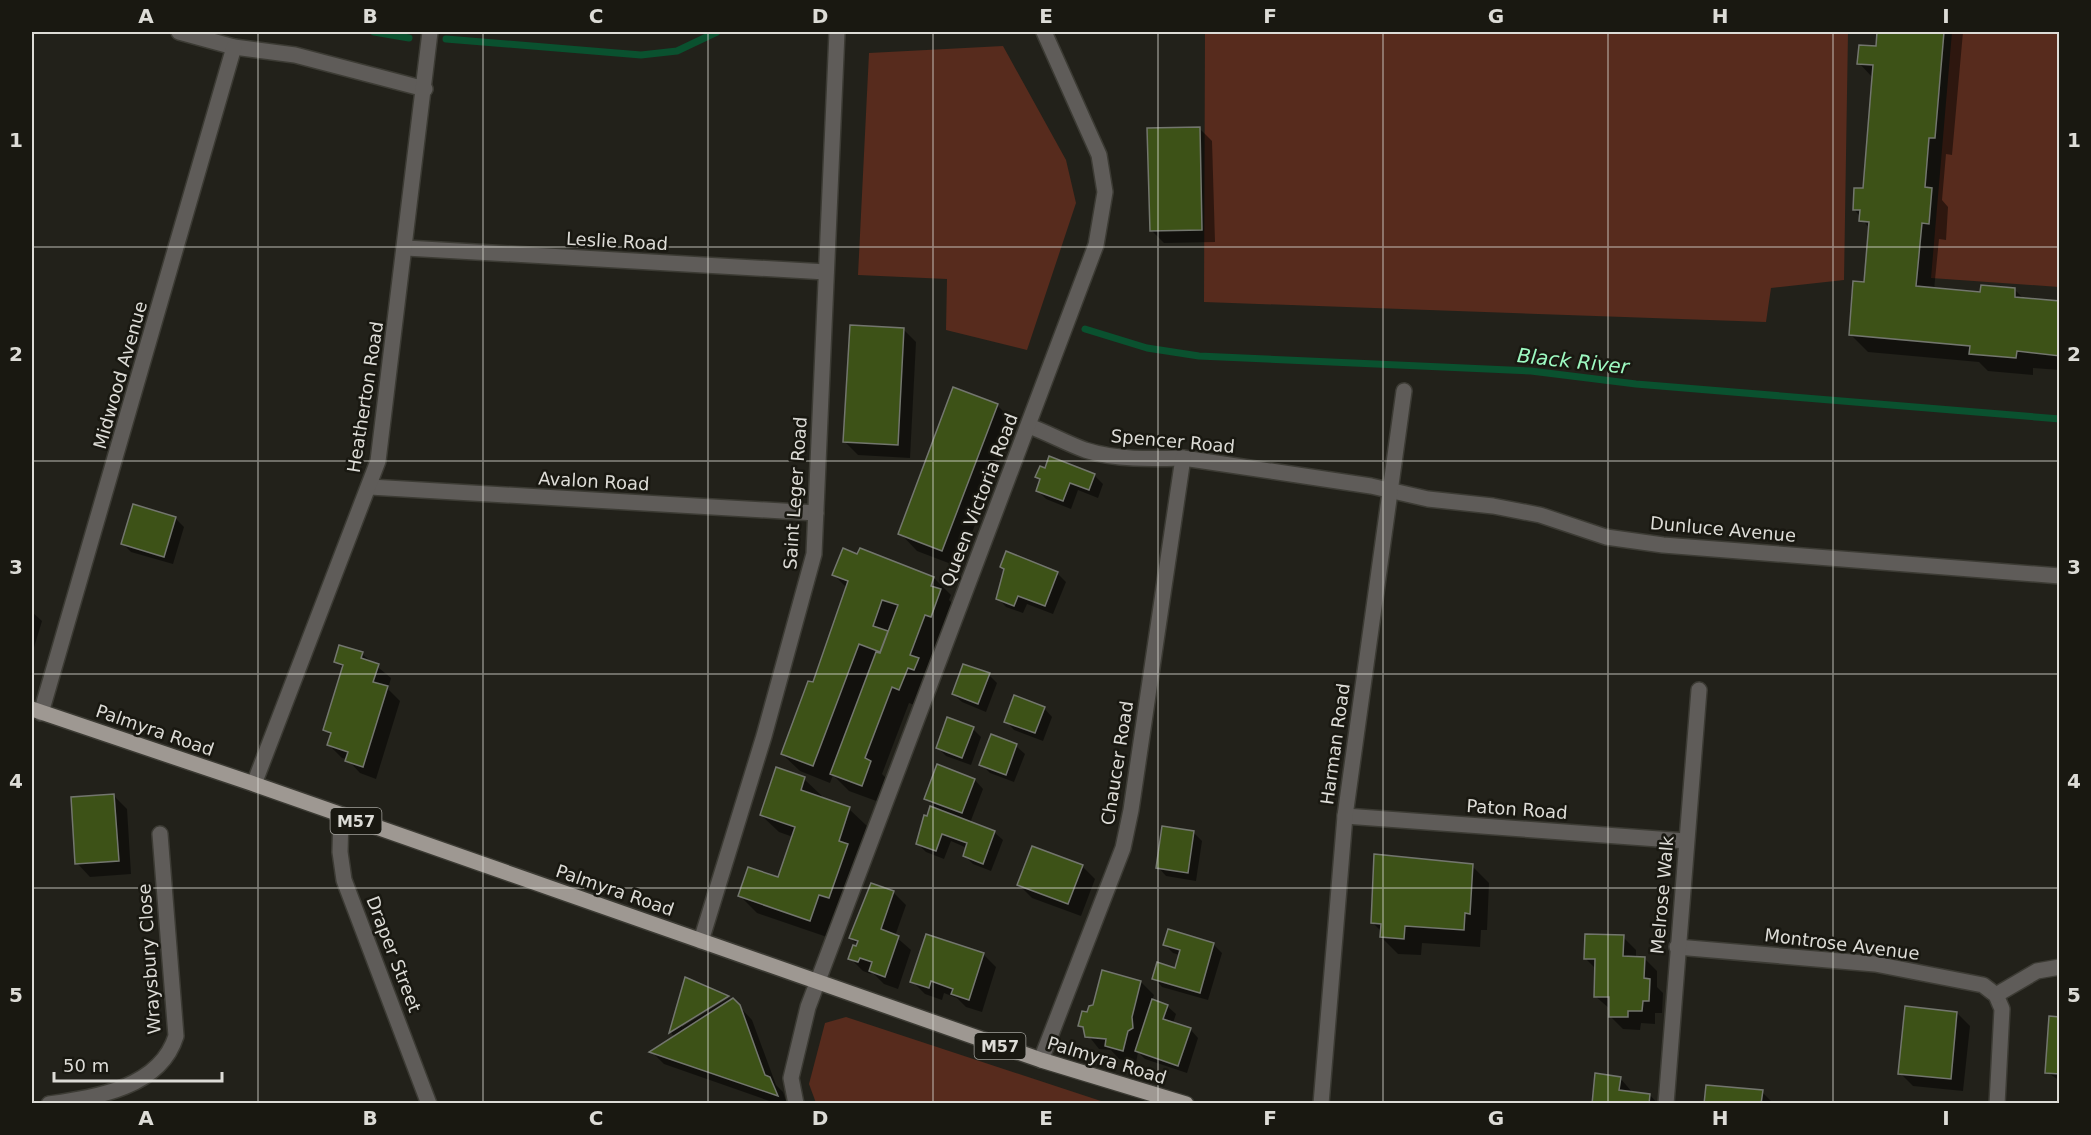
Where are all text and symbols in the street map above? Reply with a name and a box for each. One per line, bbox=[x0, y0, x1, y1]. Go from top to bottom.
text: A bbox=[138, 4, 154, 28]
text: B bbox=[362, 4, 378, 28]
text: C bbox=[589, 4, 603, 28]
text: D bbox=[812, 4, 828, 28]
text: E bbox=[1039, 4, 1053, 28]
text: F bbox=[1263, 4, 1277, 28]
text: G bbox=[1488, 4, 1504, 28]
text: H bbox=[1712, 4, 1728, 28]
text: I bbox=[1942, 4, 1950, 28]
text: 1 bbox=[9, 128, 23, 152]
text: 1 bbox=[2067, 128, 2081, 152]
street label: Leslie Road bbox=[565, 228, 669, 254]
street label: Midwood Avenue bbox=[89, 299, 151, 451]
street label: Heatherton Road bbox=[343, 320, 387, 474]
text: 2 bbox=[9, 342, 23, 366]
text: 2 bbox=[2067, 342, 2081, 366]
water label: Black River bbox=[1516, 343, 1632, 379]
street label: Queen Victoria Road bbox=[936, 410, 1022, 590]
street label: Saint Leger Road bbox=[779, 416, 811, 570]
street label: Spencer Road bbox=[1110, 425, 1236, 457]
street label: Avalon Road bbox=[538, 468, 650, 494]
street label: Dunluce Avenue bbox=[1649, 512, 1797, 546]
text: 3 bbox=[9, 555, 23, 579]
text: 3 bbox=[2067, 555, 2081, 579]
street label: Harman Road bbox=[1316, 682, 1354, 806]
street label: Chaucer Road bbox=[1097, 699, 1137, 827]
street label: Palmyra Road bbox=[93, 700, 217, 760]
text: 4 bbox=[9, 769, 23, 793]
text: 4 bbox=[2067, 769, 2081, 793]
street label: Paton Road bbox=[1466, 795, 1568, 823]
road number: M57 bbox=[330, 808, 382, 834]
street label: Melrose Walk bbox=[1646, 834, 1678, 955]
street label: Palmyra Road bbox=[553, 860, 677, 920]
street label: Wraysbury Close bbox=[133, 883, 165, 1035]
street label: Draper Street bbox=[362, 893, 426, 1015]
street label: Montrose Avenue bbox=[1763, 924, 1921, 964]
text: 5 bbox=[9, 983, 23, 1007]
text: 5 bbox=[2067, 983, 2081, 1007]
street label: Palmyra Road bbox=[1045, 1032, 1169, 1088]
road number: M57 bbox=[974, 1033, 1026, 1059]
scale bar bbox=[54, 1045, 222, 1083]
text: 50 m bbox=[63, 1055, 109, 1076]
text: A bbox=[138, 1106, 154, 1130]
text: B bbox=[362, 1106, 378, 1130]
text: C bbox=[589, 1106, 603, 1130]
text: D bbox=[812, 1106, 828, 1130]
text: E bbox=[1039, 1106, 1053, 1130]
text: F bbox=[1263, 1106, 1277, 1130]
text: G bbox=[1488, 1106, 1504, 1130]
text: H bbox=[1712, 1106, 1728, 1130]
text: I bbox=[1942, 1106, 1950, 1130]

